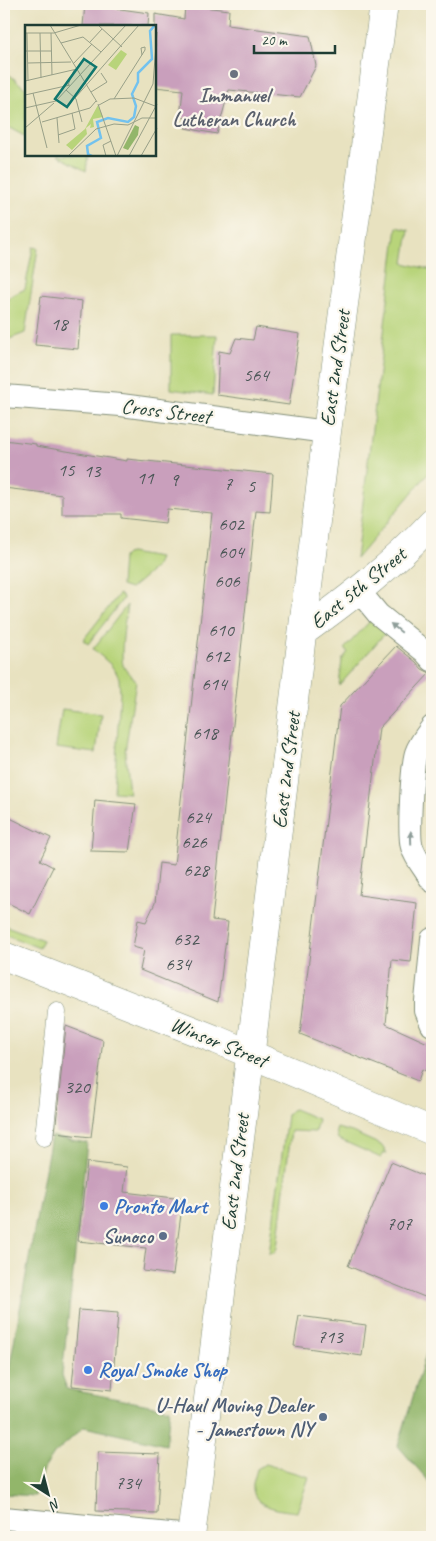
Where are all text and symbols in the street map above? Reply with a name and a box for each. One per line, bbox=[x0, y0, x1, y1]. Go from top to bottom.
scale bar bbox=[254, 22, 335, 54]
inset map bbox=[25, 25, 156, 156]
text: 20 m bbox=[261, 31, 288, 50]
marker: Immanuel Lutheran Church bbox=[228, 68, 240, 80]
place label: Immanuel Lutheran Church bbox=[172, 82, 297, 132]
street label: East 2nd Street bbox=[314, 306, 356, 428]
house number: 18 bbox=[50, 312, 70, 336]
house number: 564 bbox=[243, 363, 271, 387]
street label: Cross Street bbox=[120, 393, 215, 430]
house number: 15 bbox=[57, 458, 76, 482]
house number: 13 bbox=[83, 459, 102, 483]
house number: 11 bbox=[136, 466, 155, 490]
house number: 9 bbox=[170, 468, 180, 492]
house number: 7 bbox=[224, 472, 234, 496]
house number: 5 bbox=[247, 474, 257, 498]
house number: 602 bbox=[218, 512, 245, 536]
house number: 604 bbox=[218, 540, 246, 564]
street label: East 5th Street bbox=[305, 540, 413, 635]
house number: 606 bbox=[214, 569, 241, 593]
house number: 610 bbox=[208, 618, 235, 642]
one-way arrow bbox=[390, 623, 403, 634]
house number: 612 bbox=[204, 644, 231, 668]
house number: 614 bbox=[201, 672, 229, 696]
street label: East 2nd Street bbox=[266, 708, 306, 830]
house number: 618 bbox=[192, 721, 220, 745]
house number: 624 bbox=[185, 805, 213, 829]
house number: 626 bbox=[181, 830, 208, 854]
one-way arrow bbox=[407, 830, 415, 846]
house number: 628 bbox=[183, 858, 211, 882]
house number: 632 bbox=[173, 927, 200, 951]
house number: 634 bbox=[165, 952, 193, 976]
street label: Winsor Street bbox=[167, 1011, 274, 1074]
house number: 320 bbox=[64, 1075, 91, 1099]
street label: East 2nd Street bbox=[215, 1110, 255, 1232]
place label: Pronto Mart bbox=[114, 1193, 210, 1219]
marker: Pronto Mart bbox=[98, 1200, 110, 1212]
house number: 707 bbox=[386, 1212, 413, 1236]
place label: Sunoco bbox=[103, 1223, 154, 1249]
marker: Sunoco bbox=[157, 1230, 169, 1242]
house number: 713 bbox=[317, 1325, 344, 1349]
place label: Royal Smoke Shop bbox=[98, 1357, 229, 1383]
marker: Royal Smoke Shop bbox=[82, 1364, 94, 1376]
place label: U-Haul Moving Dealer - Jamestown NY bbox=[155, 1392, 317, 1442]
marker: U-Haul Moving Dealer - Jamestown NY bbox=[317, 1411, 329, 1423]
north arrow bbox=[22, 1468, 72, 1518]
house number: 734 bbox=[115, 1471, 143, 1495]
text: N bbox=[45, 1495, 64, 1515]

